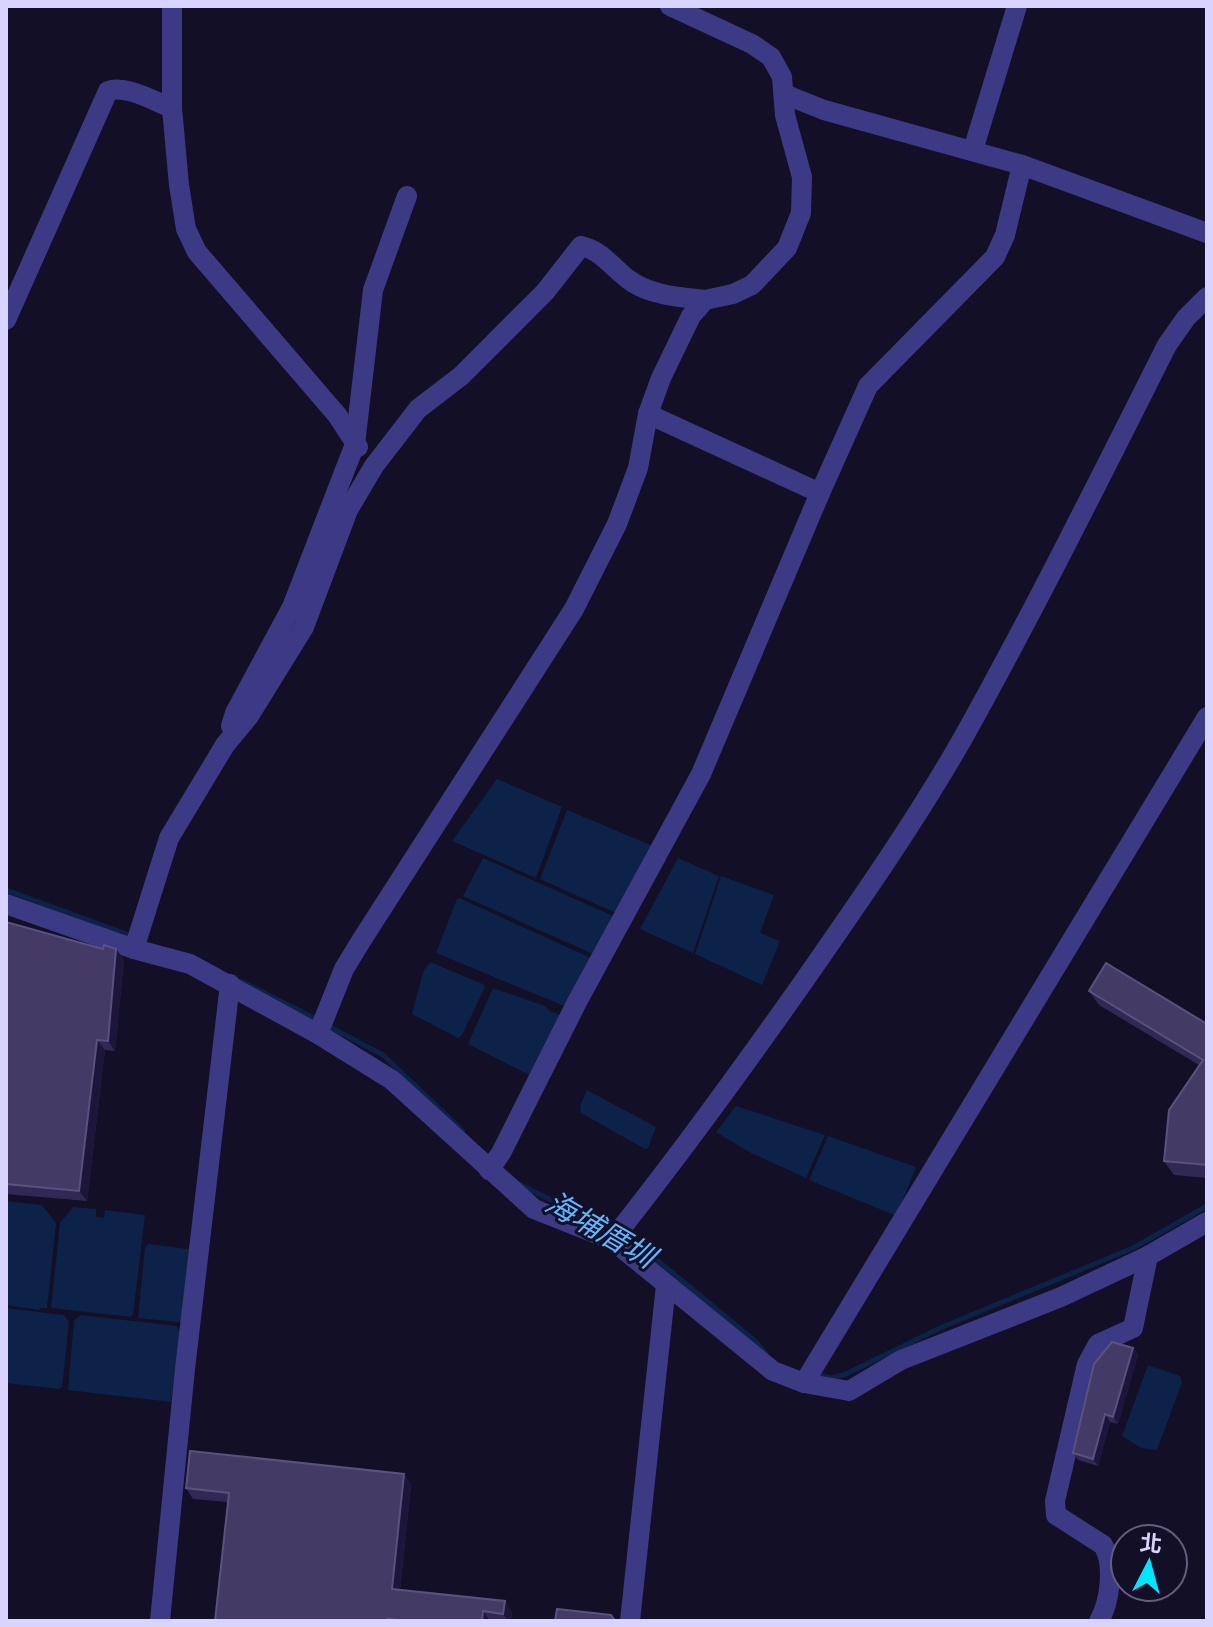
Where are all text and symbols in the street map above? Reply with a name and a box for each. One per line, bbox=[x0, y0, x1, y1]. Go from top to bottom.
water label: 海埔厝圳 bbox=[539, 1181, 666, 1278]
north arrow bbox=[1109, 1523, 1189, 1603]
text: 北 bbox=[1139, 1526, 1164, 1558]

